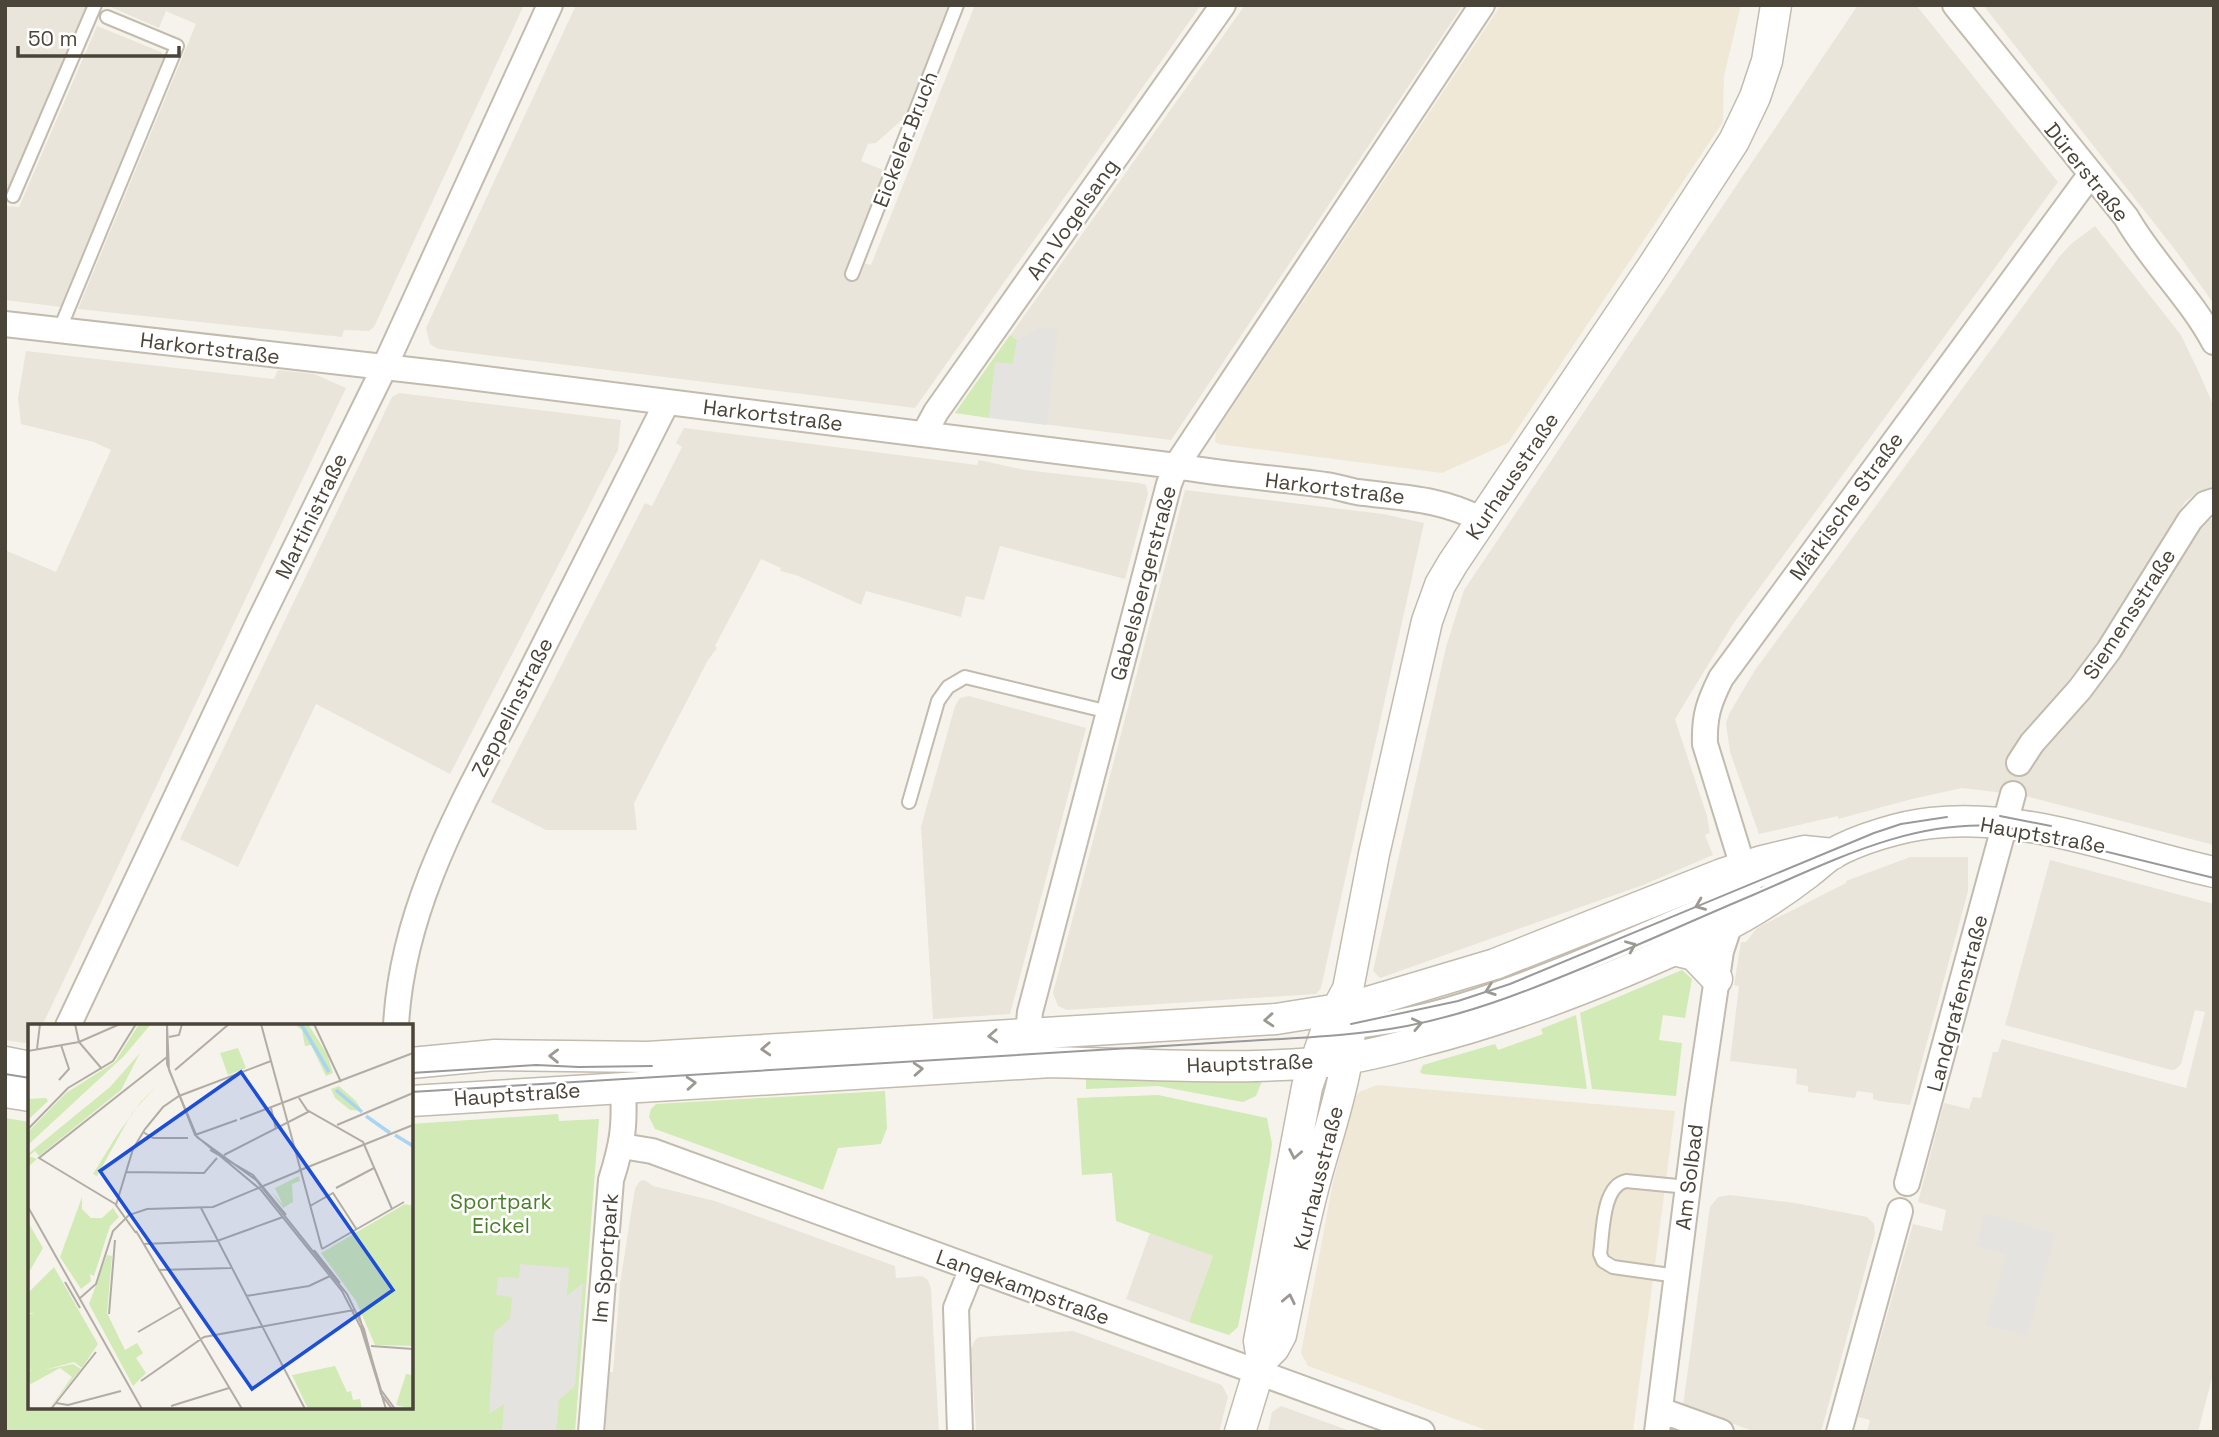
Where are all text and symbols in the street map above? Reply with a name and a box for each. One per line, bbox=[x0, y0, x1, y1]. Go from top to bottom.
scale bar bbox=[18, 14, 178, 58]
text: 50 m bbox=[28, 25, 78, 52]
street label: Eickeler Bruch bbox=[867, 67, 943, 211]
street label: Dürerstraße bbox=[2039, 117, 2135, 227]
street label: Am Vogelsang bbox=[1020, 153, 1124, 285]
street label: Harkortstraße bbox=[138, 326, 282, 370]
street label: Harkortstraße bbox=[701, 393, 845, 437]
street label: Kurhausstraße bbox=[1460, 407, 1564, 545]
street label: Märkische Straße bbox=[1783, 427, 1909, 585]
street label: Martinistraße bbox=[269, 449, 353, 583]
street label: Harkortstraße bbox=[1263, 466, 1407, 510]
street label: Gabelsbergerstraße bbox=[1104, 482, 1182, 684]
street label: Siemensstraße bbox=[2077, 543, 2181, 685]
street label: Zeppelinstraße bbox=[465, 633, 559, 781]
street label: Hauptstraße bbox=[1978, 811, 2108, 859]
one-way arrow bbox=[1695, 896, 1707, 910]
street label: Landgrafenstraße bbox=[1920, 912, 1994, 1094]
one-way arrow bbox=[1624, 941, 1636, 955]
one-way arrow bbox=[1484, 982, 1496, 997]
one-way arrow bbox=[1263, 1012, 1274, 1027]
one-way arrow bbox=[1411, 1017, 1423, 1032]
inset map bbox=[28, 1024, 413, 1409]
one-way arrow bbox=[987, 1028, 998, 1043]
one-way arrow bbox=[760, 1042, 771, 1057]
street label: Hauptstraße bbox=[1186, 1047, 1314, 1079]
one-way arrow bbox=[548, 1048, 559, 1064]
one-way arrow bbox=[913, 1061, 924, 1076]
street label: Hauptstraße bbox=[453, 1076, 581, 1112]
one-way arrow bbox=[686, 1076, 697, 1091]
street label: Kurhausstraße bbox=[1287, 1103, 1349, 1253]
street label: Am Solbad bbox=[1669, 1122, 1709, 1232]
one-way arrow bbox=[1288, 1148, 1303, 1160]
park label: Sportpark Eickel bbox=[450, 1188, 552, 1239]
street label: Im Sportpark bbox=[586, 1192, 624, 1324]
street label: Langekampstraße bbox=[932, 1243, 1114, 1331]
one-way arrow bbox=[1280, 1293, 1295, 1305]

